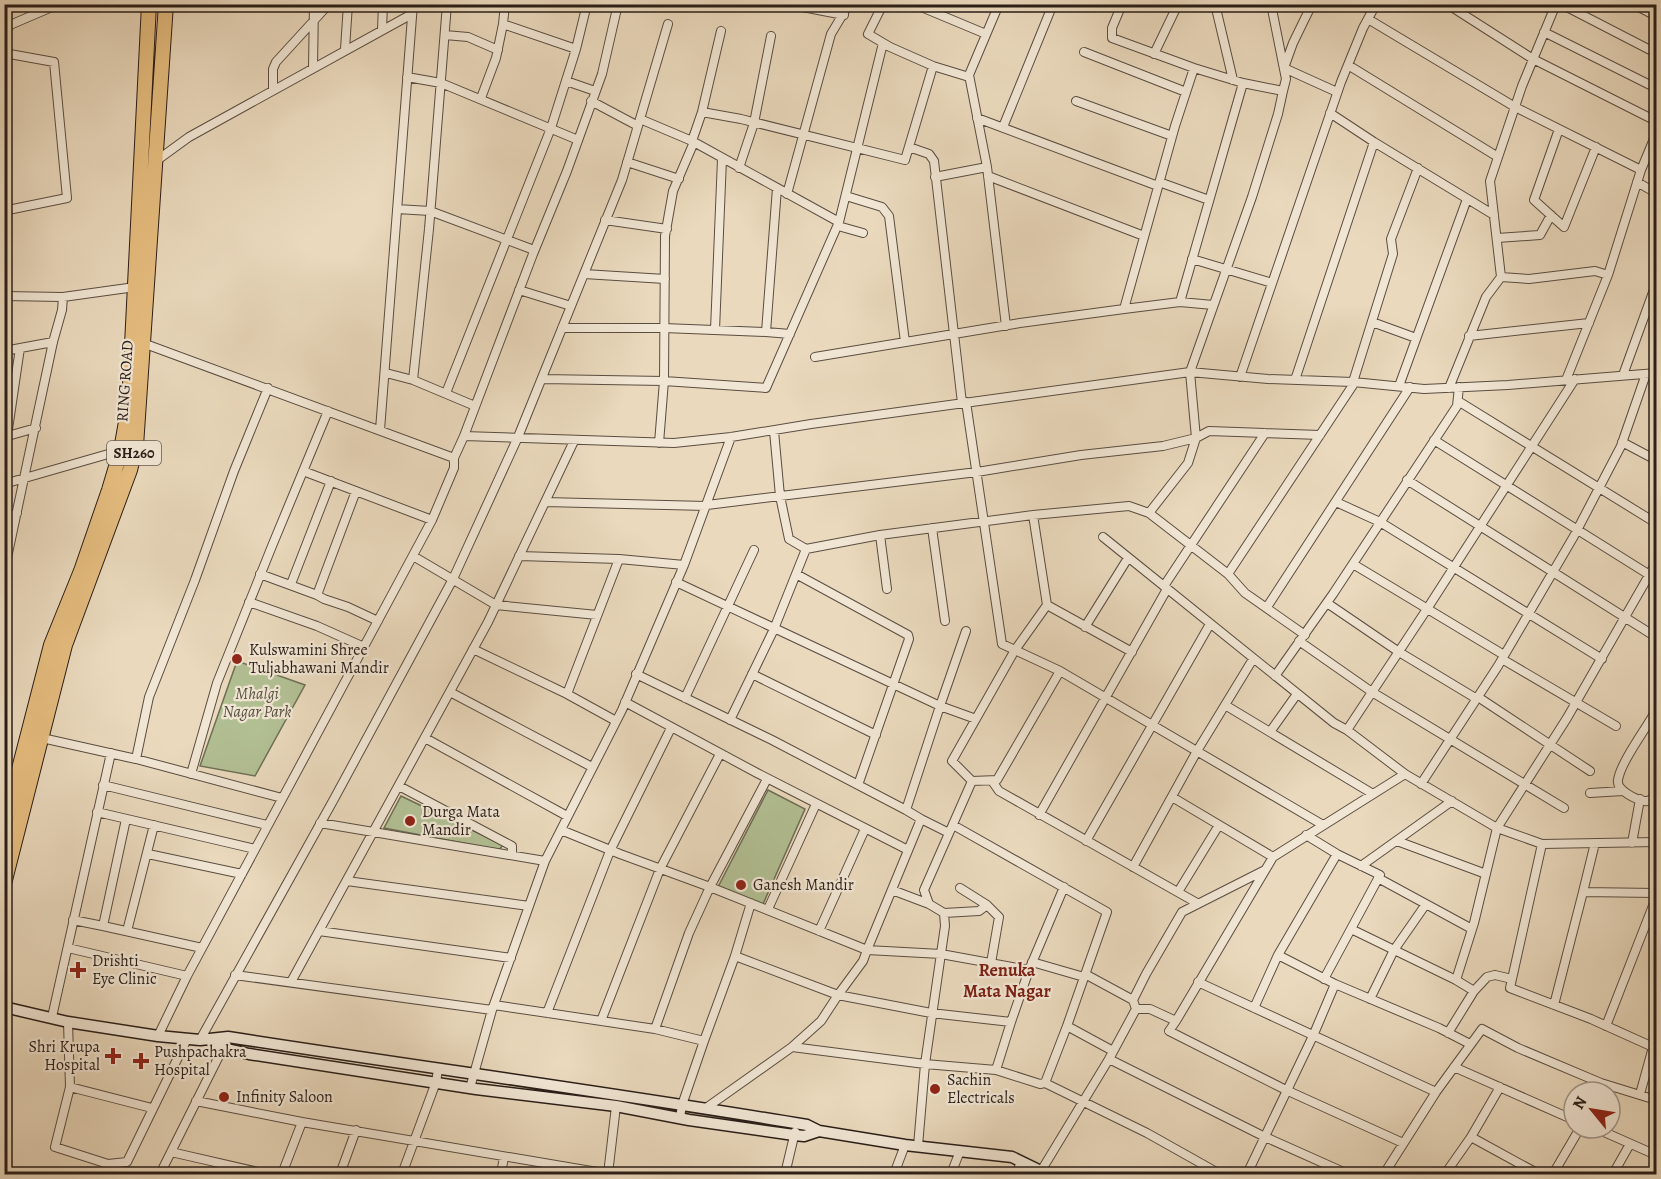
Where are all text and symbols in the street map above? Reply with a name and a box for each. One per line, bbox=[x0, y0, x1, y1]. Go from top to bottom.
street label: RING ROAD bbox=[111, 339, 139, 423]
road number: SH260 bbox=[107, 441, 161, 465]
place label: Kulswamini Shree Tuljabhawani Mandir bbox=[249, 639, 389, 679]
marker: Kulswamini Shree Tuljabhawani Mandir bbox=[230, 652, 244, 666]
park label: Mhalgi Nagar Park bbox=[223, 683, 291, 723]
place label: Durga Mata Mandir bbox=[422, 801, 501, 841]
marker: Durga Mata Mandir bbox=[403, 814, 417, 828]
place label: Ganesh Mandir bbox=[753, 874, 854, 896]
marker: Ganesh Mandir bbox=[734, 878, 748, 892]
place label: Drishti Eye Clinic bbox=[92, 950, 157, 990]
district label: Renuka Mata Nagar bbox=[963, 958, 1052, 1003]
marker: Drishti Eye Clinic bbox=[69, 961, 87, 979]
place label: Shri Krupa Hospital bbox=[29, 1036, 101, 1076]
place label: Pushpachakra Hospital bbox=[154, 1041, 247, 1081]
marker: Shri Krupa Hospital bbox=[104, 1047, 122, 1065]
marker: Pushpachakra Hospital bbox=[132, 1052, 150, 1070]
place label: Sachin Electricals bbox=[947, 1069, 1015, 1109]
north arrow bbox=[1562, 1080, 1622, 1140]
marker: Sachin Electricals bbox=[928, 1082, 942, 1096]
place label: Infinity Saloon bbox=[236, 1086, 333, 1108]
marker: Infinity Saloon bbox=[217, 1090, 231, 1104]
text: N bbox=[1567, 1092, 1592, 1114]

